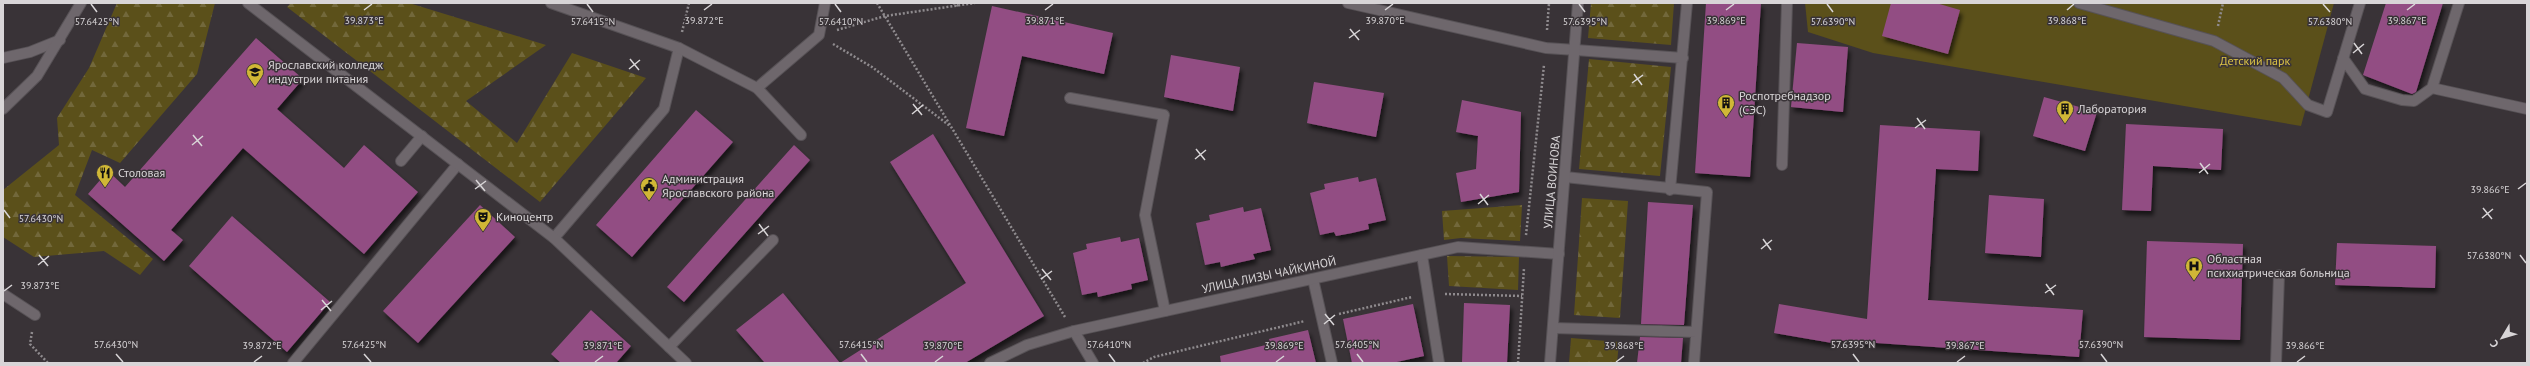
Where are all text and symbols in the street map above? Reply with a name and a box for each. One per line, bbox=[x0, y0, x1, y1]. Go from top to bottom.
text: 39.873°E bbox=[345, 14, 384, 27]
text: 39.872°E bbox=[685, 14, 724, 27]
text: 39.871°E bbox=[1026, 14, 1065, 27]
text: 39.870°E bbox=[1366, 14, 1405, 27]
text: 39.869°E bbox=[1707, 14, 1746, 27]
text: 39.868°E bbox=[2048, 14, 2087, 27]
text: 39.867°E bbox=[2388, 14, 2427, 27]
text: 57.6425°N bbox=[75, 15, 119, 28]
text: 57.6415°N bbox=[571, 15, 615, 28]
text: 57.6410°N bbox=[819, 15, 863, 28]
text: 57.6395°N bbox=[1563, 15, 1607, 28]
text: 57.6390°N bbox=[1811, 15, 1855, 28]
text: 57.6380°N bbox=[2308, 15, 2352, 28]
park label: Детский парк bbox=[2220, 53, 2291, 68]
place label: Ярославский колледж индустрии питания bbox=[268, 57, 383, 86]
school or university icon: Ярославский колледж индустрии питания bbox=[245, 62, 265, 87]
place label: Роспотребнадзор (СЭС) bbox=[1739, 88, 1831, 117]
building icon: Роспотребнадзор (СЭС) bbox=[1716, 93, 1736, 118]
building icon: Лаборатория bbox=[2055, 99, 2075, 124]
place label: Лаборатория bbox=[2077, 101, 2147, 116]
street label: УЛИЦА ВОИНОВА bbox=[1540, 135, 1563, 229]
restaurant icon: Столовая bbox=[95, 163, 115, 188]
place label: Столовая bbox=[118, 165, 165, 180]
place label: Администрация Ярославского района bbox=[662, 171, 774, 200]
public building icon: Администрация Ярославского района bbox=[639, 176, 659, 201]
text: 39.866°E bbox=[2471, 183, 2510, 196]
theatre icon: Киноцентр bbox=[473, 207, 493, 232]
place label: Киноцентр bbox=[496, 209, 553, 224]
text: 57.6430°N bbox=[19, 212, 63, 225]
text: 57.6380°N bbox=[2467, 249, 2511, 262]
place label: Областная психиатрическая больница bbox=[2207, 251, 2350, 280]
street label: УЛИЦА ЛИЗЫ ЧАЙКИНОЙ bbox=[1200, 253, 1337, 296]
hospital icon: Областная психиатрическая больница bbox=[2184, 256, 2204, 281]
text: 39.873°E bbox=[21, 279, 60, 292]
north arrow bbox=[2482, 318, 2522, 358]
text: С bbox=[2487, 337, 2502, 351]
text: 57.6430°N bbox=[94, 338, 138, 351]
text: 57.6425°N bbox=[342, 338, 386, 351]
text: 57.6415°N bbox=[839, 338, 883, 351]
text: 57.6410°N bbox=[1087, 338, 1131, 351]
text: 57.6405°N bbox=[1335, 338, 1379, 351]
text: 57.6395°N bbox=[1831, 338, 1875, 351]
text: 57.6390°N bbox=[2079, 338, 2123, 351]
text: 39.872°E bbox=[243, 339, 282, 352]
text: 39.871°E bbox=[584, 339, 623, 352]
text: 39.870°E bbox=[924, 339, 963, 352]
text: 39.869°E bbox=[1265, 339, 1304, 352]
text: 39.868°E bbox=[1605, 339, 1644, 352]
text: 39.867°E bbox=[1946, 339, 1985, 352]
text: 39.866°E bbox=[2286, 339, 2325, 352]

